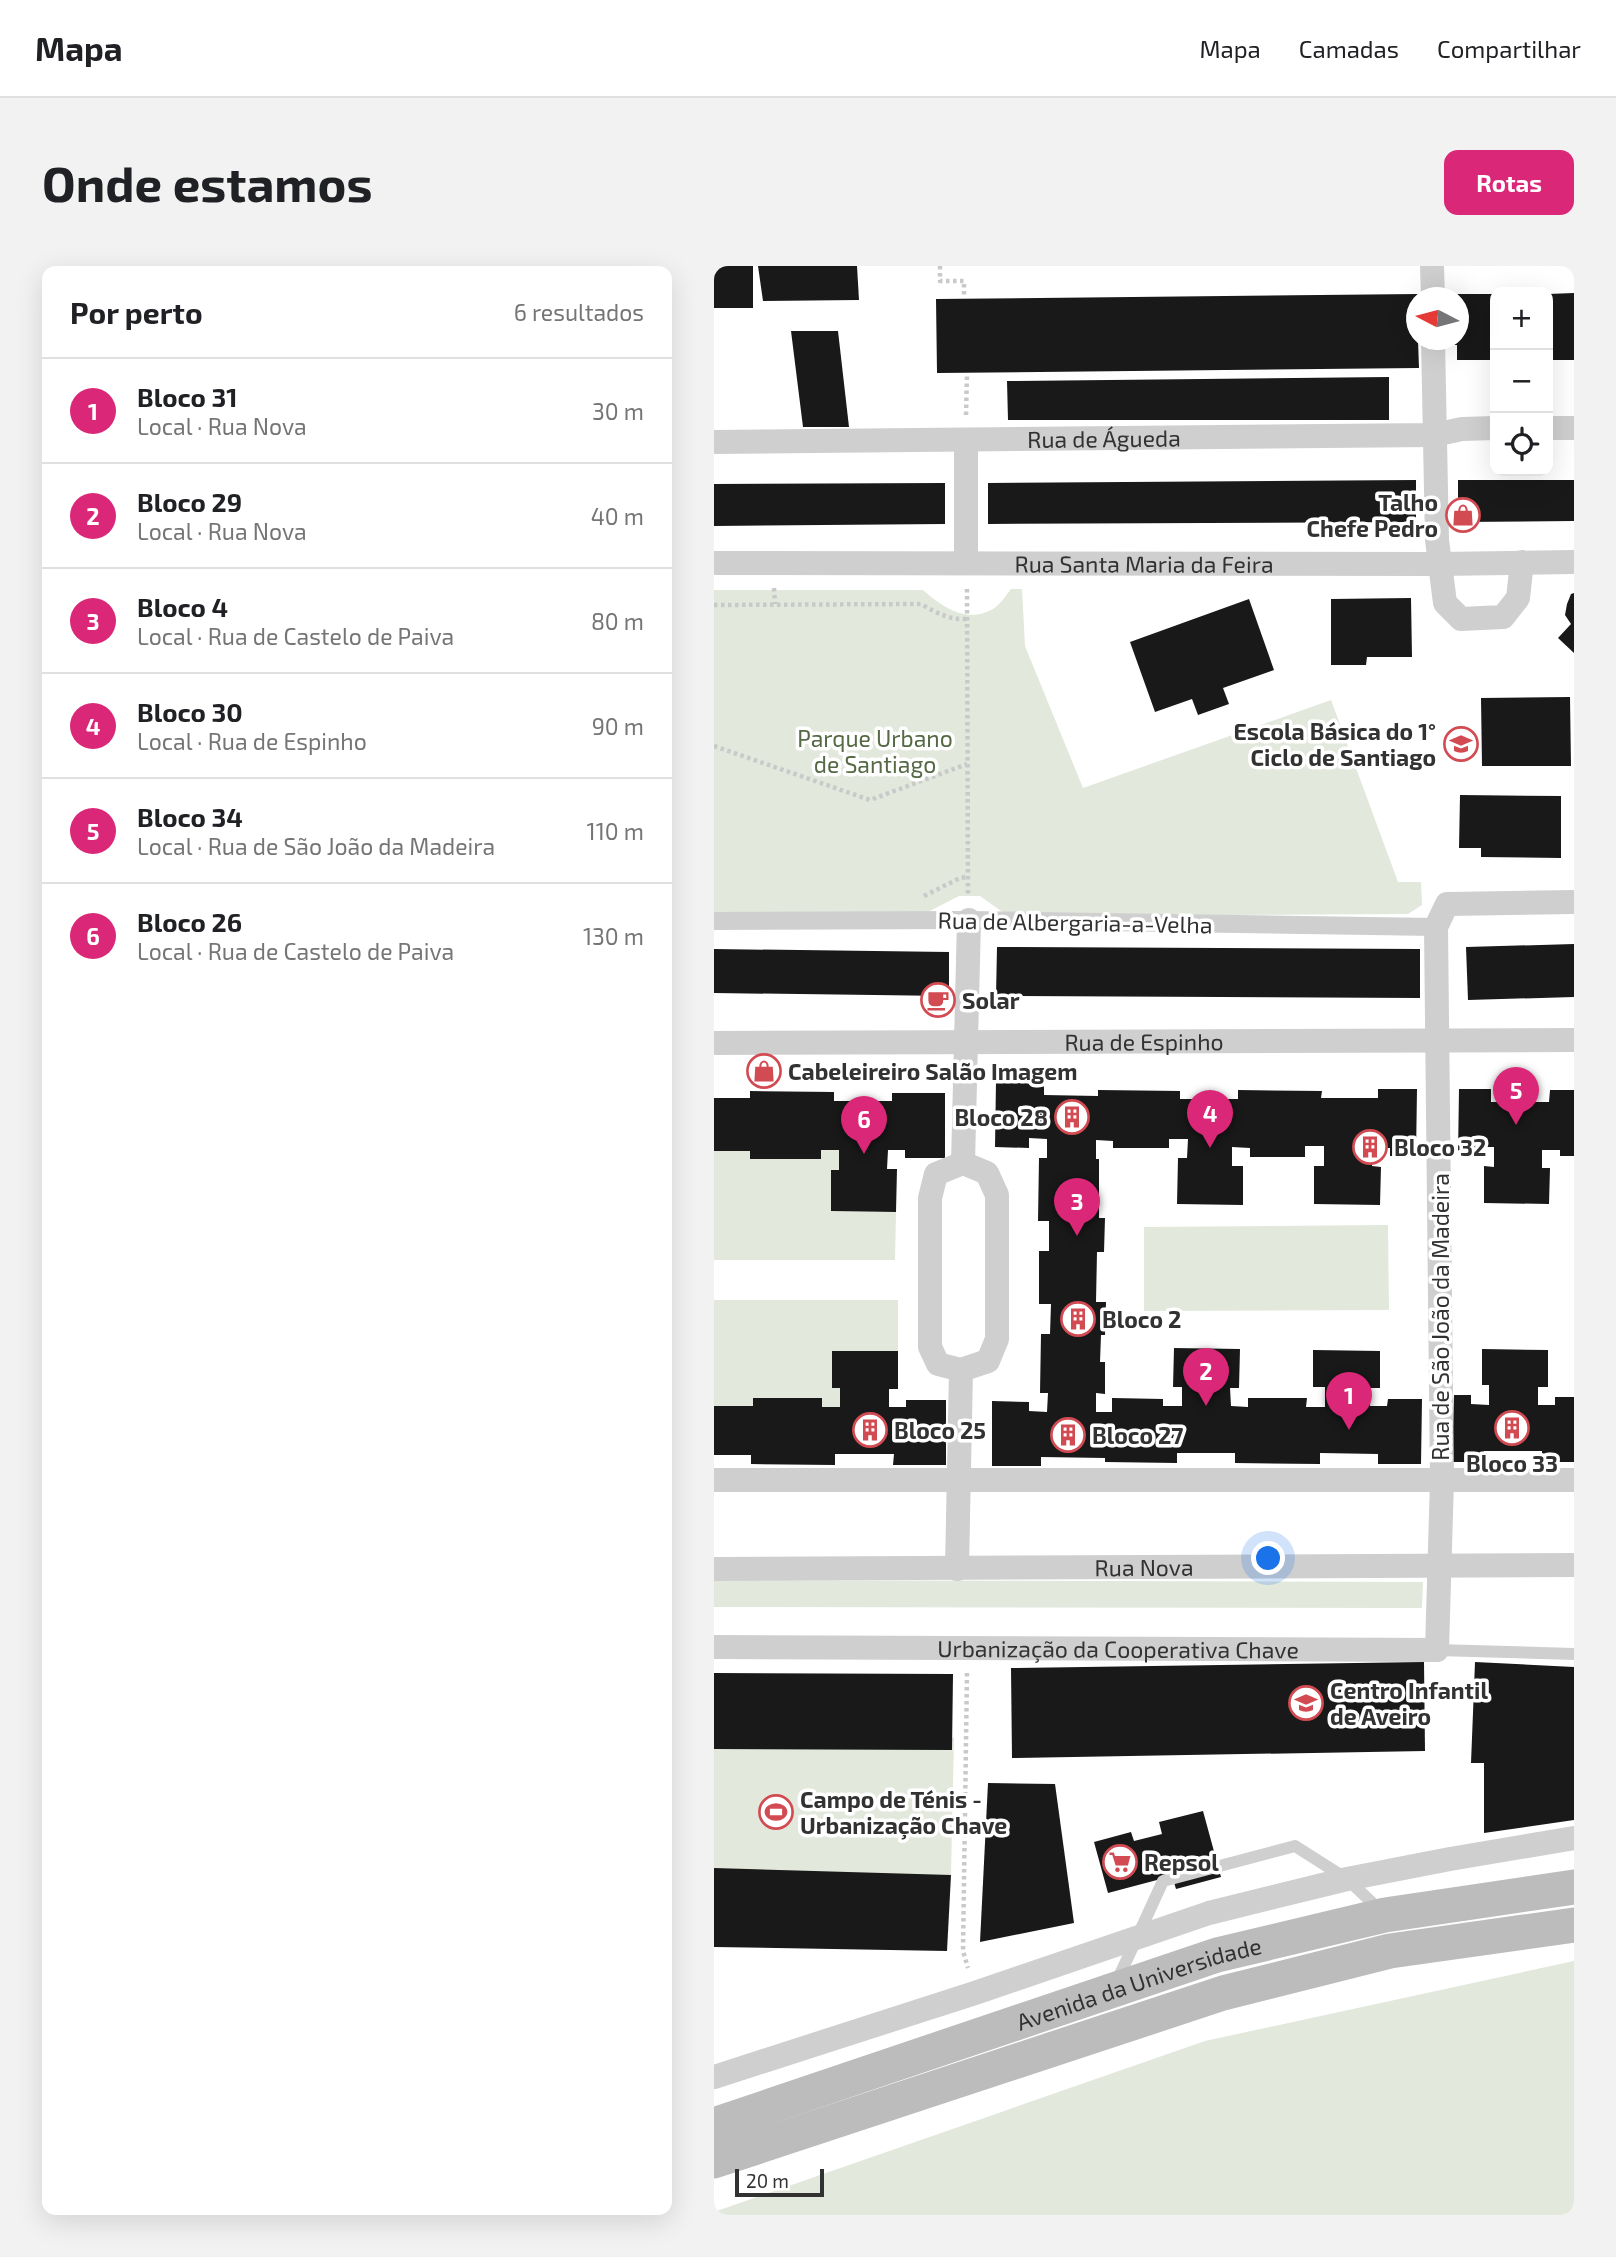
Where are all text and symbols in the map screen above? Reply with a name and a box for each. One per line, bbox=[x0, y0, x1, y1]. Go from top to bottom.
text: Mapa bbox=[35, 28, 123, 68]
text: Mapa bbox=[1199, 34, 1261, 63]
text: Camadas bbox=[1299, 34, 1399, 63]
text: Compartilhar bbox=[1437, 34, 1581, 63]
button: Rotas bbox=[1444, 150, 1574, 215]
text: Onde estamos bbox=[42, 153, 372, 212]
north arrow bbox=[1406, 287, 1469, 350]
map controls bbox=[1490, 287, 1553, 476]
button: + bbox=[1490, 287, 1553, 350]
text: Por perto bbox=[70, 294, 203, 330]
text: 6 resultados bbox=[514, 298, 644, 326]
button: − bbox=[1490, 350, 1553, 413]
text: Bloco 31 bbox=[137, 381, 238, 412]
text: 1 bbox=[88, 397, 98, 425]
text: 30 m bbox=[592, 397, 644, 425]
text: Local · Rua Nova bbox=[137, 412, 307, 440]
button: locate bbox=[1490, 413, 1553, 476]
street label: Rua de Águeda bbox=[1027, 423, 1181, 453]
text: Bloco 29 bbox=[137, 486, 242, 517]
place label: Talho Chefe Pedro bbox=[1307, 488, 1438, 542]
shop icon: Talho Chefe Pedro bbox=[1444, 496, 1482, 534]
text: 2 bbox=[86, 502, 100, 530]
text: 40 m bbox=[591, 502, 644, 530]
text: Local · Rua Nova bbox=[137, 517, 307, 545]
street label: Rua Santa Maria da Feira bbox=[1014, 549, 1274, 578]
text: Bloco 4 bbox=[137, 591, 228, 622]
text: 3 bbox=[86, 607, 100, 635]
text: 80 m bbox=[591, 607, 644, 635]
text: Local · Rua de Castelo de Paiva bbox=[137, 622, 454, 650]
text: Bloco 30 bbox=[137, 696, 243, 727]
text: 4 bbox=[86, 712, 100, 740]
text: 90 m bbox=[592, 712, 644, 740]
place label: Escola Básica do 1° Ciclo de Santiago bbox=[1233, 717, 1436, 771]
park label: Parque Urbano de Santiago bbox=[797, 724, 953, 778]
school or university icon: Escola Básica do 1° Ciclo de Santiago bbox=[1442, 725, 1480, 763]
text: Local · Rua de Espinho bbox=[137, 727, 367, 755]
text: Bloco 34 bbox=[137, 801, 243, 832]
text: 5 bbox=[87, 817, 99, 845]
text: 110 m bbox=[587, 817, 644, 845]
text: Local · Rua de São João da Madeira bbox=[137, 832, 495, 860]
text: Bloco 26 bbox=[137, 906, 242, 937]
street label: Rua de Albergaria-a-Velha bbox=[937, 906, 1213, 938]
text: 6 bbox=[86, 922, 100, 950]
text: 130 m bbox=[583, 922, 644, 950]
text: Local · Rua de Castelo de Paiva bbox=[137, 937, 454, 965]
cafe icon: Solar bbox=[919, 981, 957, 1019]
place label: Solar bbox=[962, 986, 1020, 1014]
street label: Rua de Espinho bbox=[1064, 1027, 1224, 1056]
shop icon: Cabeleireiro Salão Imagem bbox=[745, 1052, 783, 1090]
place label: Cabeleireiro Salão Imagem bbox=[788, 1057, 1078, 1085]
pin: 5 bbox=[1493, 1067, 1539, 1125]
pin: 4 bbox=[1187, 1090, 1233, 1148]
pin: 6 bbox=[841, 1096, 887, 1154]
building icon: Bloco 28 bbox=[1053, 1098, 1091, 1136]
place label: Bloco 28 bbox=[954, 1103, 1048, 1131]
building icon: Bloco 32 bbox=[1351, 1128, 1389, 1166]
place label: Bloco 32 bbox=[1394, 1133, 1486, 1161]
street label: Rua de São João da Madeira bbox=[1426, 1173, 1454, 1461]
pin: 3 bbox=[1054, 1178, 1100, 1236]
building icon: Bloco 2 bbox=[1059, 1300, 1097, 1338]
place label: Bloco 2 bbox=[1102, 1305, 1181, 1333]
pin: 2 bbox=[1183, 1348, 1229, 1406]
pin: 1 bbox=[1326, 1372, 1372, 1430]
building icon: Bloco 33 bbox=[1493, 1409, 1531, 1447]
building icon: Bloco 25 bbox=[851, 1411, 889, 1449]
place label: Bloco 25 bbox=[894, 1416, 986, 1444]
building icon: Bloco 27 bbox=[1049, 1416, 1087, 1454]
place label: Bloco 27 bbox=[1092, 1421, 1183, 1449]
place label: Bloco 33 bbox=[1466, 1449, 1558, 1477]
your location bbox=[1251, 1541, 1285, 1575]
street label: Rua Nova bbox=[1094, 1553, 1194, 1581]
street label: Urbanização da Cooperativa Chave bbox=[937, 1634, 1299, 1663]
place label: Centro Infantil de Aveiro bbox=[1330, 1676, 1488, 1730]
school or university icon: Centro Infantil de Aveiro bbox=[1287, 1684, 1325, 1722]
place label: Campo de Ténis - Urbanização Chave bbox=[800, 1785, 1007, 1840]
sports icon: Campo de Ténis - Urbanização Chave bbox=[757, 1793, 795, 1831]
supermarket icon: Repsol bbox=[1101, 1843, 1139, 1881]
place label: Repsol bbox=[1144, 1848, 1219, 1876]
street label: Avenida da Universidade bbox=[1013, 1931, 1264, 2036]
scale bar bbox=[735, 2166, 824, 2198]
text: 20 m bbox=[746, 2169, 789, 2192]

